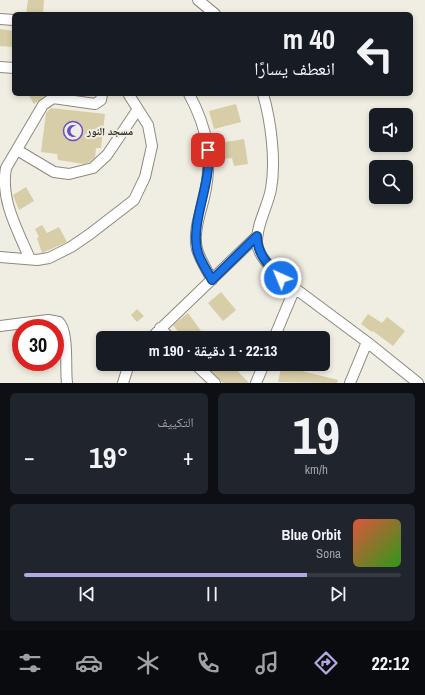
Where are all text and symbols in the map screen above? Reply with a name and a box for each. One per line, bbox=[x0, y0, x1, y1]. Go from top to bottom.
text: 40 m bbox=[283, 20, 335, 58]
icon: left bbox=[349, 28, 401, 80]
text: انعطف يسارًا bbox=[254, 56, 335, 81]
map controls bbox=[369, 108, 413, 204]
button: sound bbox=[369, 108, 413, 152]
mosque icon: مسجد النور bbox=[62, 120, 84, 142]
place label: مسجد النور bbox=[86, 124, 133, 138]
pin bbox=[191, 133, 225, 167]
icon: arrive bbox=[197, 139, 219, 161]
button: search bbox=[369, 160, 413, 204]
position arrow bbox=[260, 257, 302, 299]
speed limit sign: 30 bbox=[12, 319, 64, 371]
text: 22:13 · 1 دقيقة · 190 m bbox=[149, 340, 277, 361]
text: 19 bbox=[293, 400, 340, 470]
text: التكييف bbox=[157, 414, 194, 431]
text: 19° bbox=[89, 437, 128, 477]
text: − bbox=[24, 442, 35, 472]
text: + bbox=[183, 442, 194, 472]
text: km/h bbox=[305, 461, 328, 478]
text: Blue Orbit bbox=[282, 524, 341, 545]
text: Sona bbox=[316, 545, 341, 562]
icon: previous bbox=[76, 583, 98, 605]
icon: pause bbox=[201, 583, 223, 605]
icon: next bbox=[327, 583, 349, 605]
icon: filters bbox=[16, 649, 44, 677]
icon: car bbox=[75, 649, 103, 677]
icon: climate bbox=[134, 649, 162, 677]
icon: phone bbox=[194, 649, 222, 677]
icon: music bbox=[253, 649, 281, 677]
icon: directions bbox=[312, 649, 340, 677]
text: 22:12 bbox=[372, 651, 409, 676]

